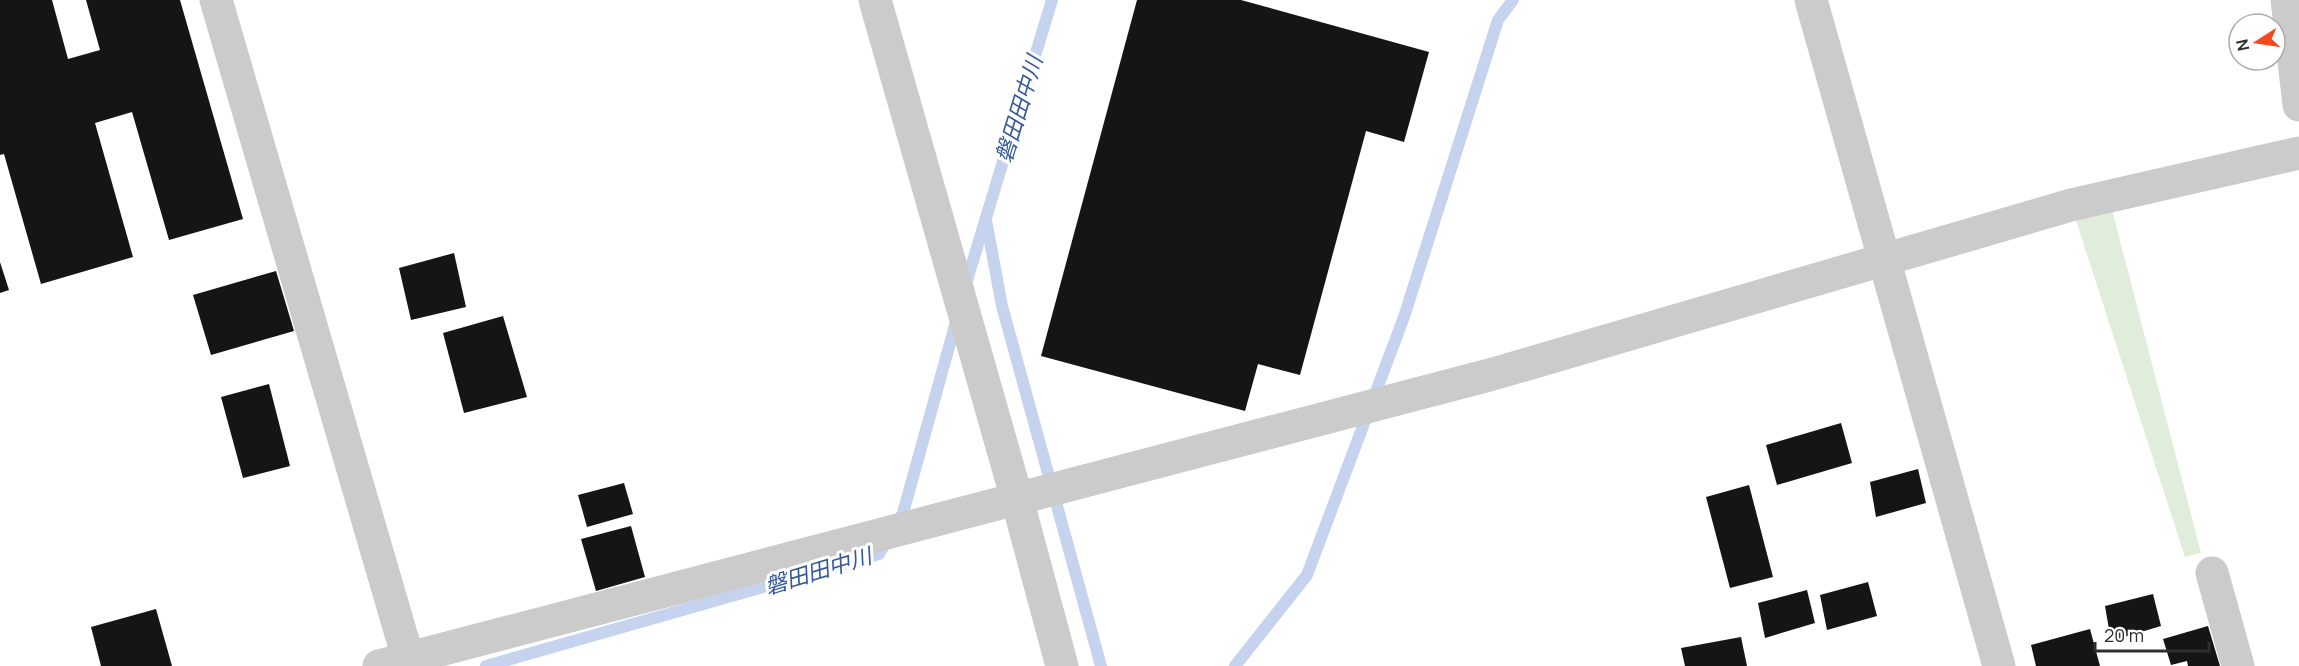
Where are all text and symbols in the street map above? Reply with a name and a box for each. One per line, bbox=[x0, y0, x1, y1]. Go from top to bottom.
north arrow bbox=[2227, 12, 2287, 72]
text: N bbox=[2230, 37, 2254, 53]
water label: 磐田田中川 bbox=[989, 50, 1050, 166]
water label: 磐田田中川 bbox=[761, 540, 877, 601]
scale bar bbox=[2095, 615, 2209, 653]
text: 20 m bbox=[2104, 623, 2144, 647]

